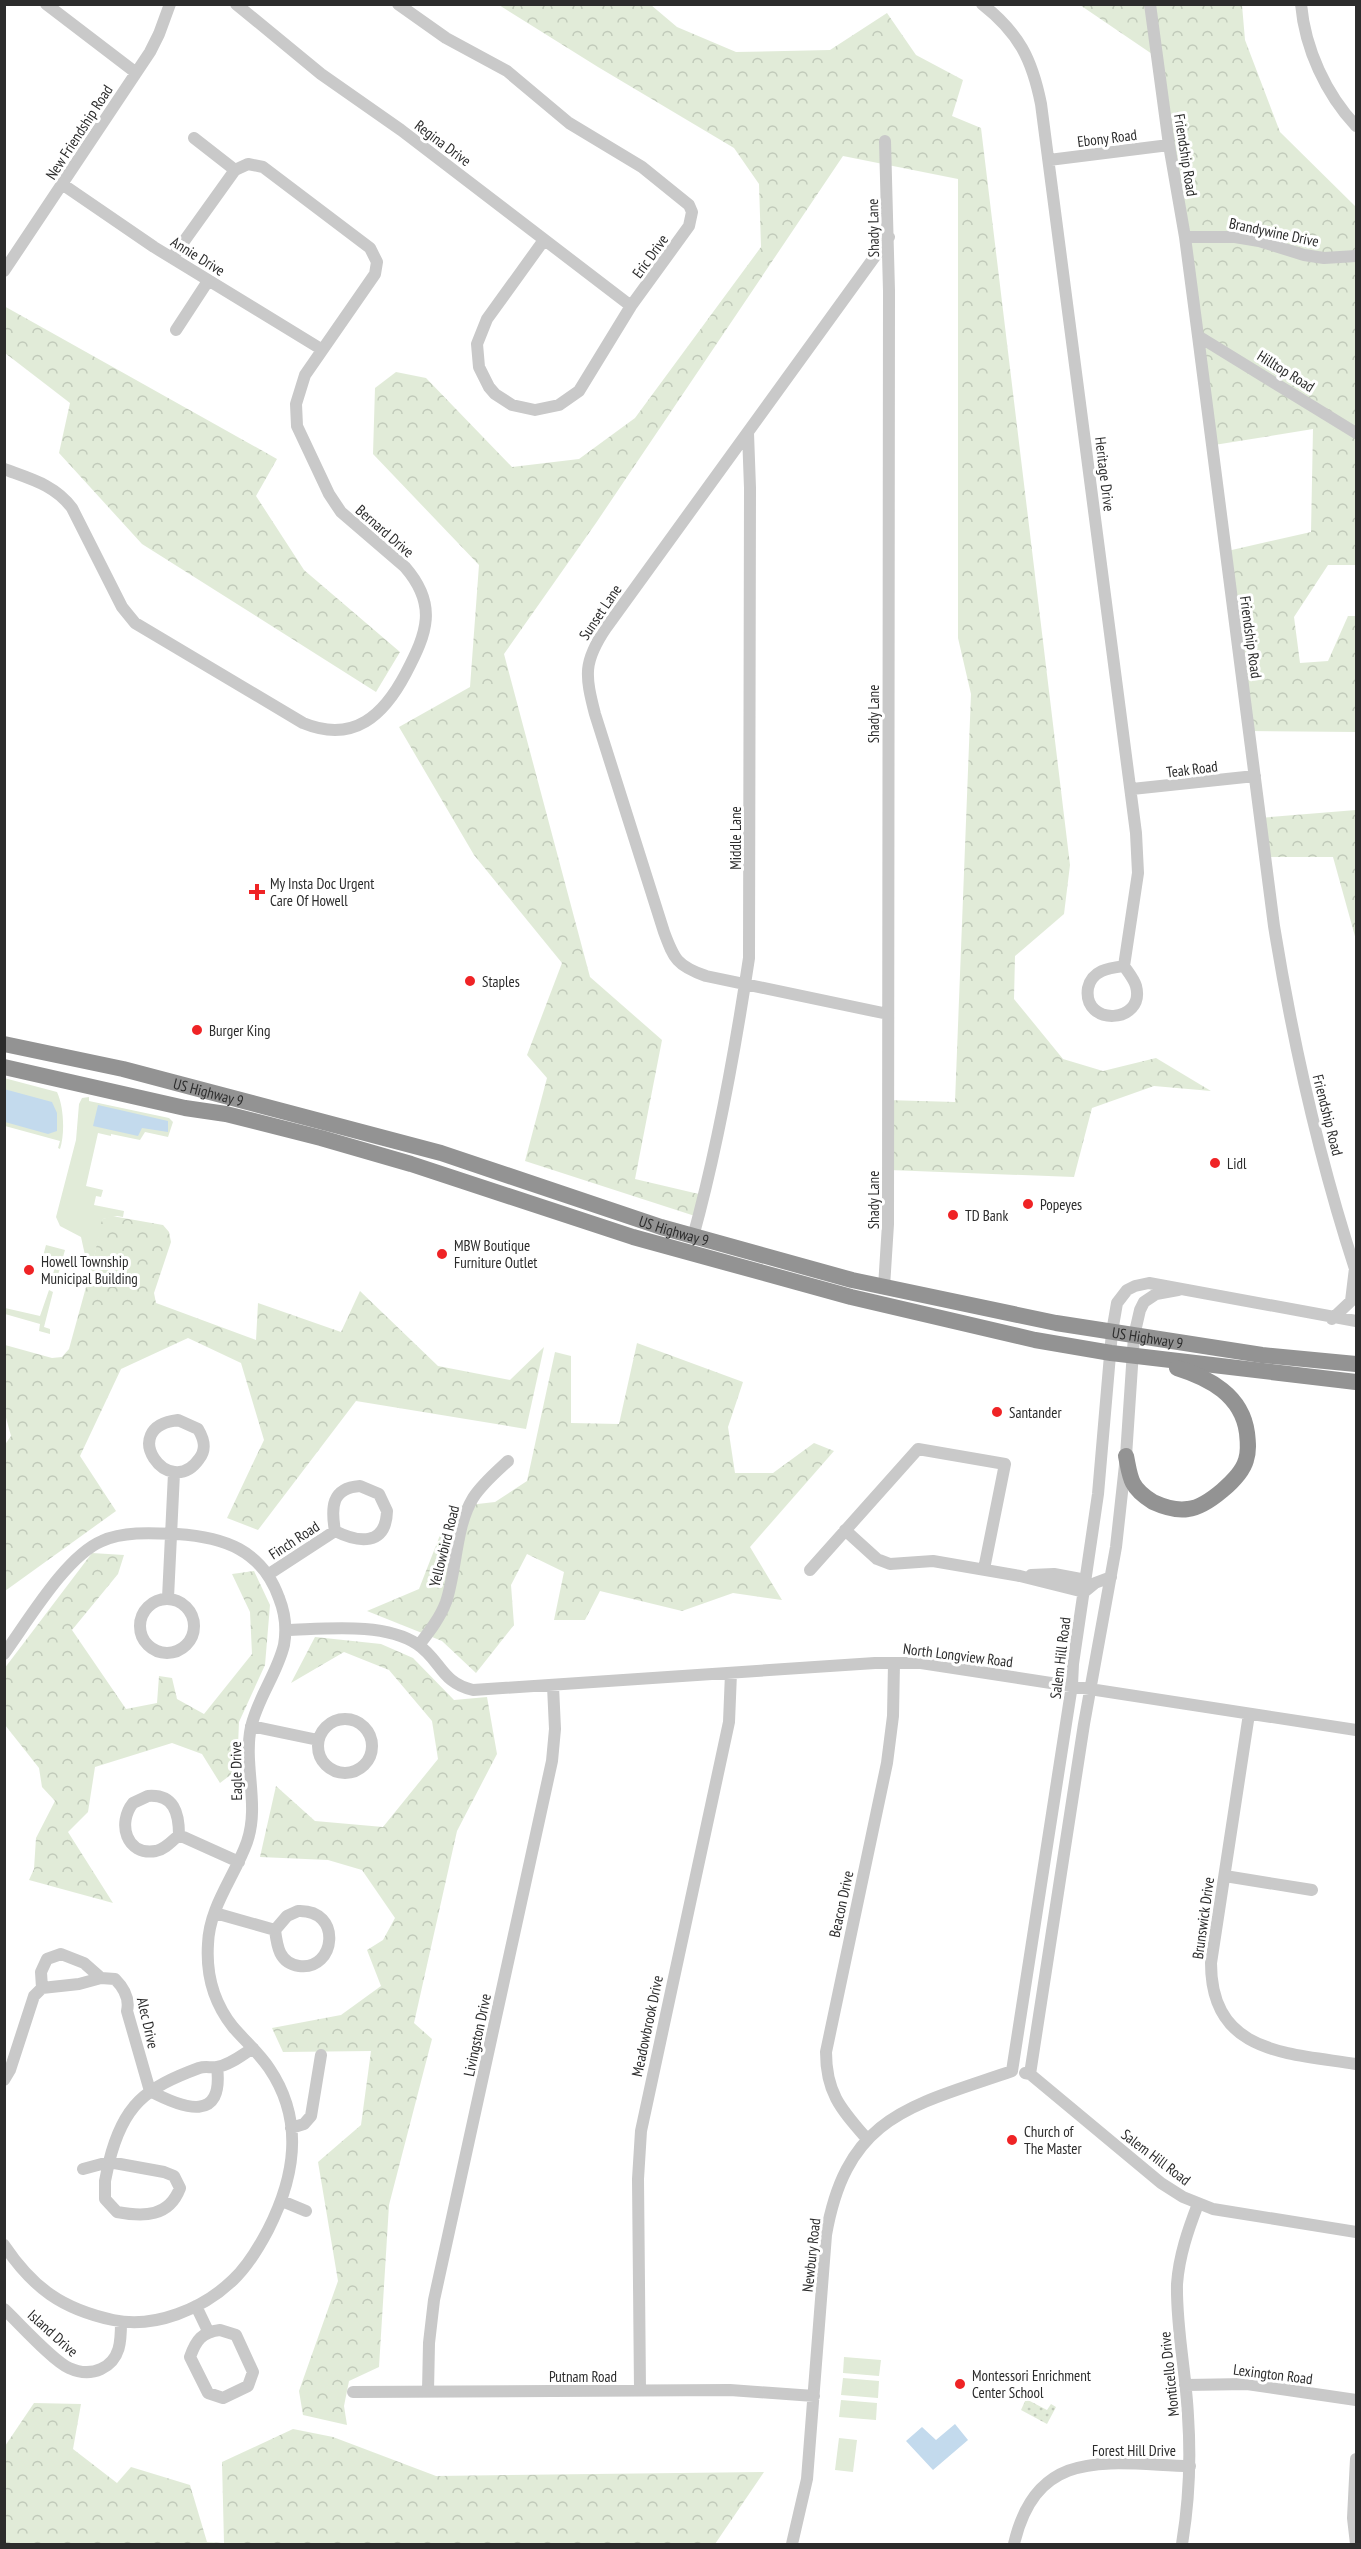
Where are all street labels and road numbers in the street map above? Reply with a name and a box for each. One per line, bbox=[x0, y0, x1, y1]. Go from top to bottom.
street label: New Friendship Road bbox=[41, 81, 117, 183]
street label: Friendship Road bbox=[1170, 112, 1202, 198]
street label: Regina Drive bbox=[411, 116, 475, 170]
street label: Ebony Road bbox=[1076, 125, 1138, 151]
street label: Shady Lane bbox=[863, 198, 883, 258]
street label: Brandywine Drive bbox=[1227, 213, 1321, 251]
street label: Eric Drive bbox=[628, 230, 672, 282]
street label: Annie Drive bbox=[167, 232, 229, 280]
street label: Hilltop Road bbox=[1254, 346, 1318, 396]
street label: Heritage Drive bbox=[1091, 436, 1119, 512]
street label: Bernard Drive bbox=[352, 501, 418, 561]
street label: Sunset Lane bbox=[575, 581, 625, 643]
street label: Friendship Road bbox=[1236, 595, 1266, 679]
street label: Shady Lane bbox=[864, 685, 883, 743]
street label: Teak Road bbox=[1165, 756, 1219, 782]
street label: Middle Lane bbox=[726, 806, 745, 870]
street label: Friendship Road bbox=[1309, 1072, 1347, 1158]
street label: US Highway 9 bbox=[171, 1073, 246, 1110]
street label: Shady Lane bbox=[864, 1171, 883, 1229]
street label: US Highway 9 bbox=[637, 1211, 711, 1249]
street label: US Highway 9 bbox=[1111, 1322, 1185, 1352]
street label: Yellowbird Road bbox=[425, 1503, 463, 1589]
street label: Finch Road bbox=[265, 1517, 323, 1563]
street label: Salem Hill Road bbox=[1046, 1616, 1074, 1700]
street label: North Longview Road bbox=[902, 1639, 1014, 1671]
street label: Eagle Drive bbox=[226, 1741, 246, 1801]
street label: Beacon Drive bbox=[825, 1869, 857, 1939]
street label: Brunswick Drive bbox=[1188, 1876, 1218, 1960]
street label: Meadowbrook Drive bbox=[627, 1974, 667, 2078]
street label: Livingston Drive bbox=[459, 1992, 495, 2078]
street label: Alec Drive bbox=[133, 1995, 163, 2051]
street label: Salem Hill Road bbox=[1117, 2125, 1195, 2189]
street label: Newbury Road bbox=[798, 2217, 824, 2293]
street label: Island Drive bbox=[24, 2305, 82, 2361]
street label: Monticello Drive bbox=[1155, 2331, 1183, 2417]
street label: Lexington Road bbox=[1232, 2360, 1314, 2388]
street label: Putnam Road bbox=[549, 2367, 617, 2386]
street label: Forest Hill Drive bbox=[1092, 2441, 1176, 2460]

